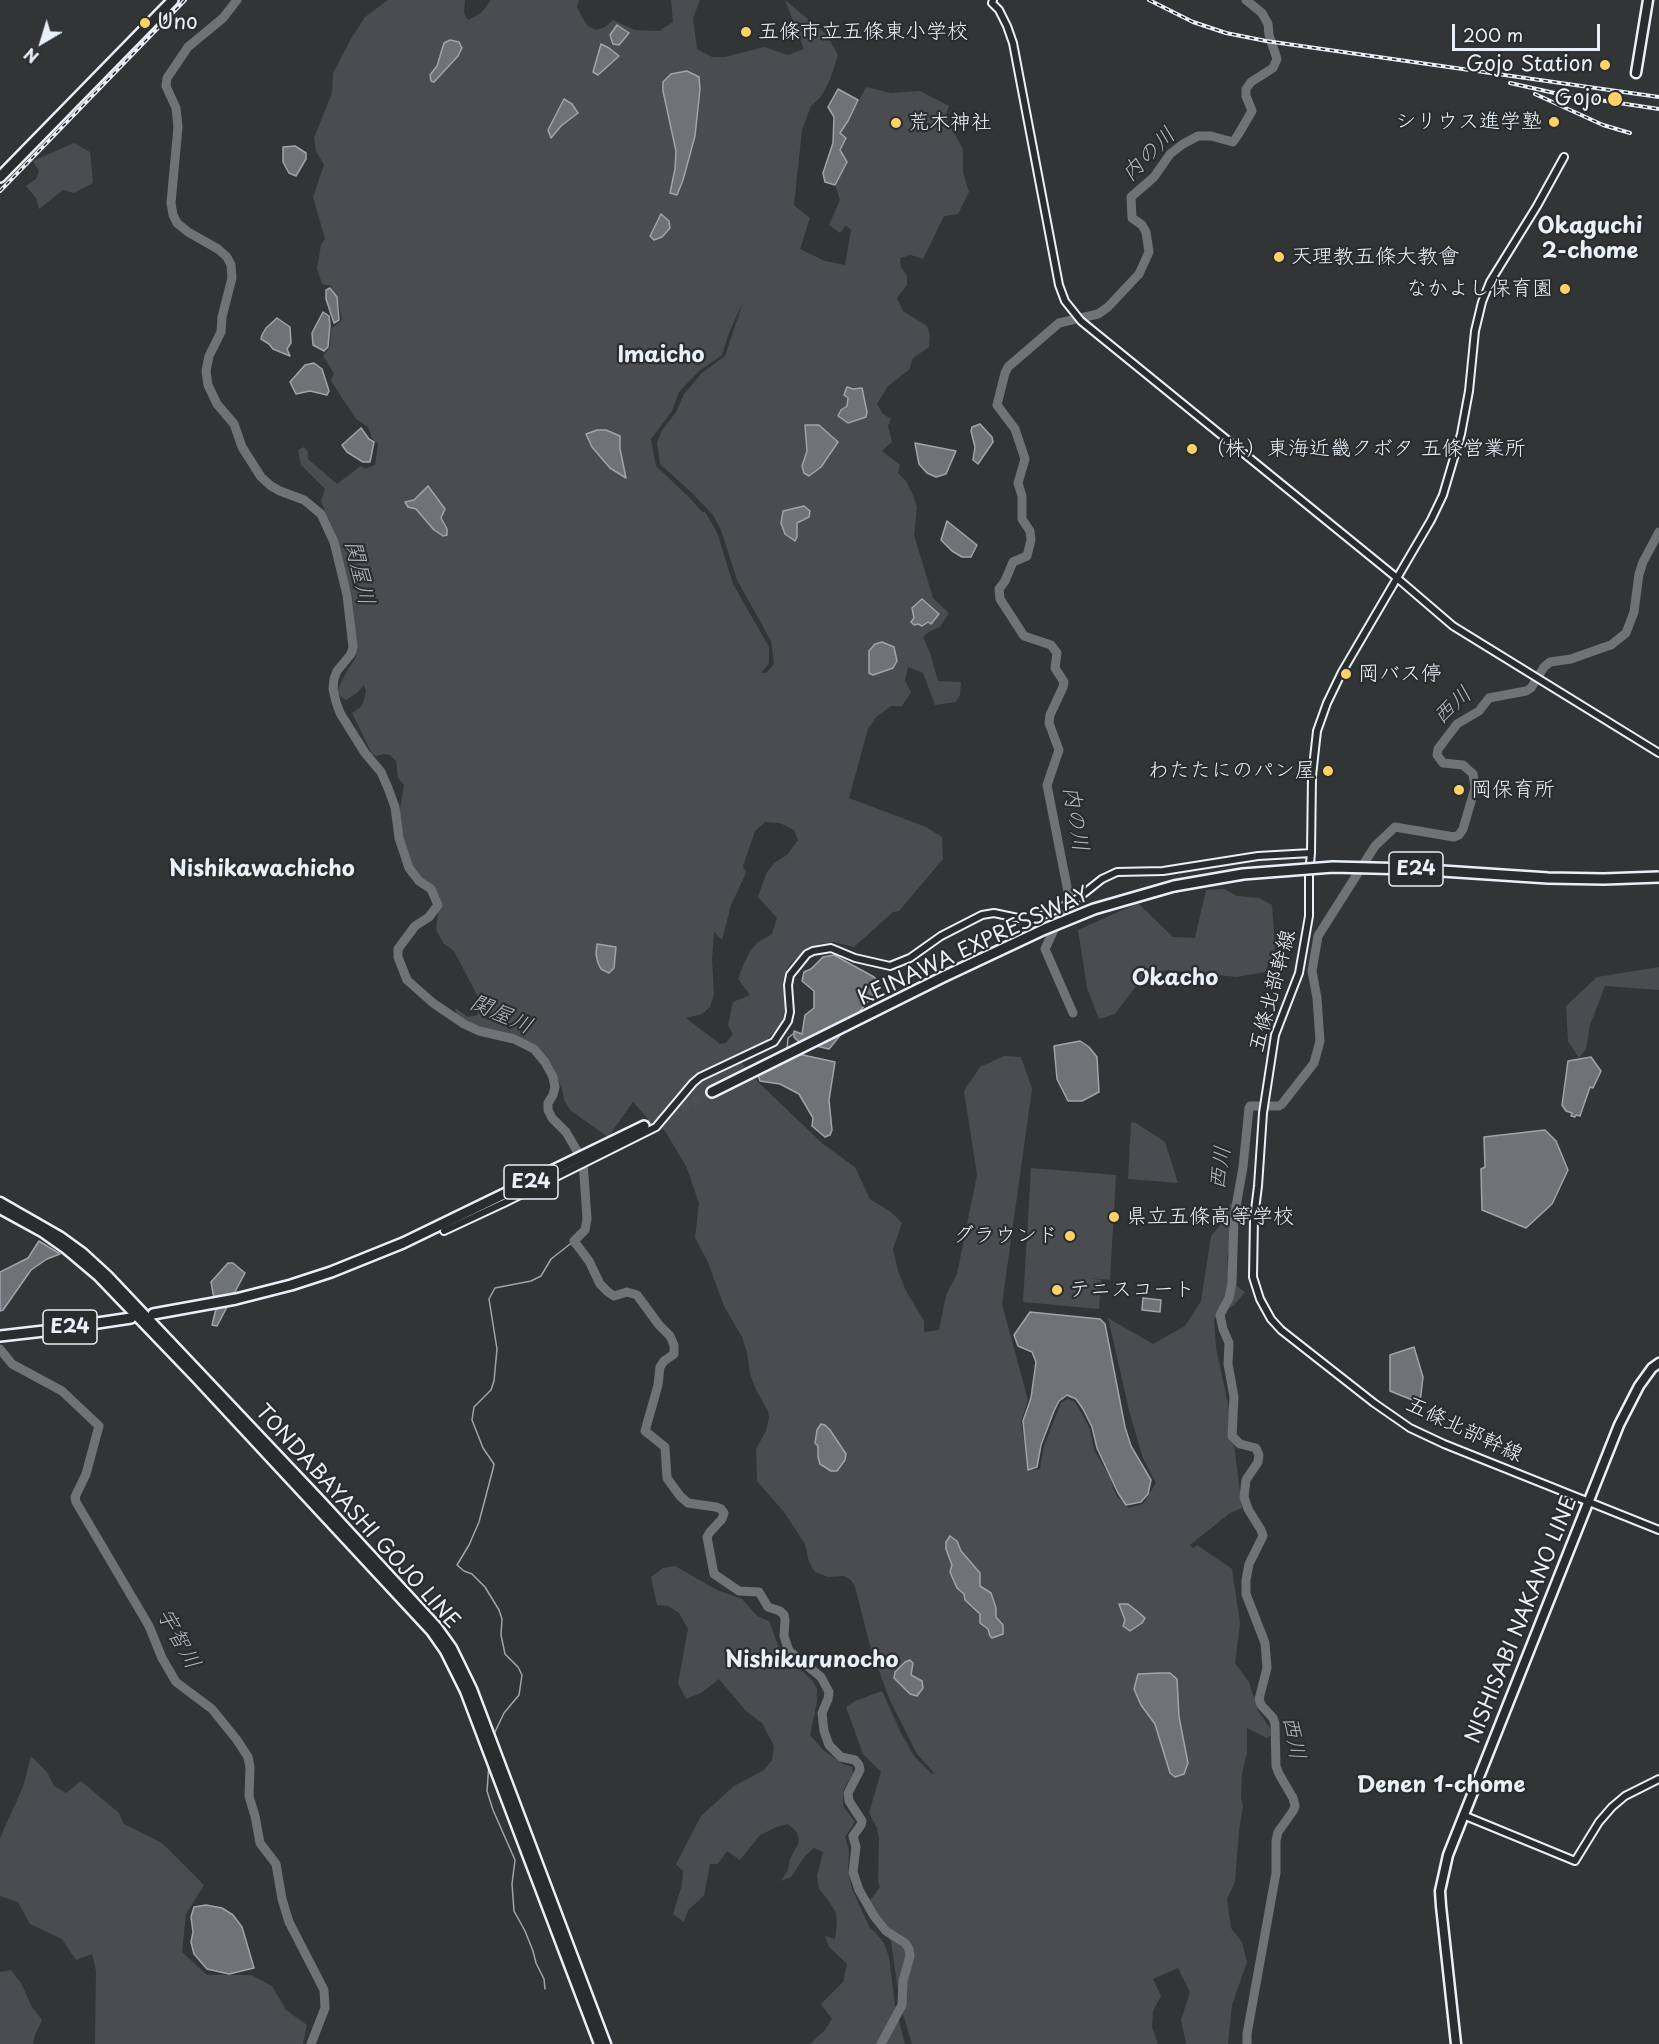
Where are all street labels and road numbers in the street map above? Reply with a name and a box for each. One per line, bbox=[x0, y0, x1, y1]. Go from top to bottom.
road number: E24 bbox=[1389, 852, 1443, 886]
street label: KEINAWA EXPRESSWAY bbox=[854, 882, 1094, 1012]
street label: 五條北部幹線 bbox=[1245, 927, 1301, 1055]
road number: E24 bbox=[504, 1165, 558, 1199]
road number: E24 bbox=[43, 1310, 97, 1344]
street label: 五條北部幹線 bbox=[1402, 1392, 1526, 1468]
street label: TONDABAYASHI GOJO LINE bbox=[250, 1400, 464, 1634]
street label: NISHISABI NAKANO LINE bbox=[1461, 1493, 1583, 1747]

